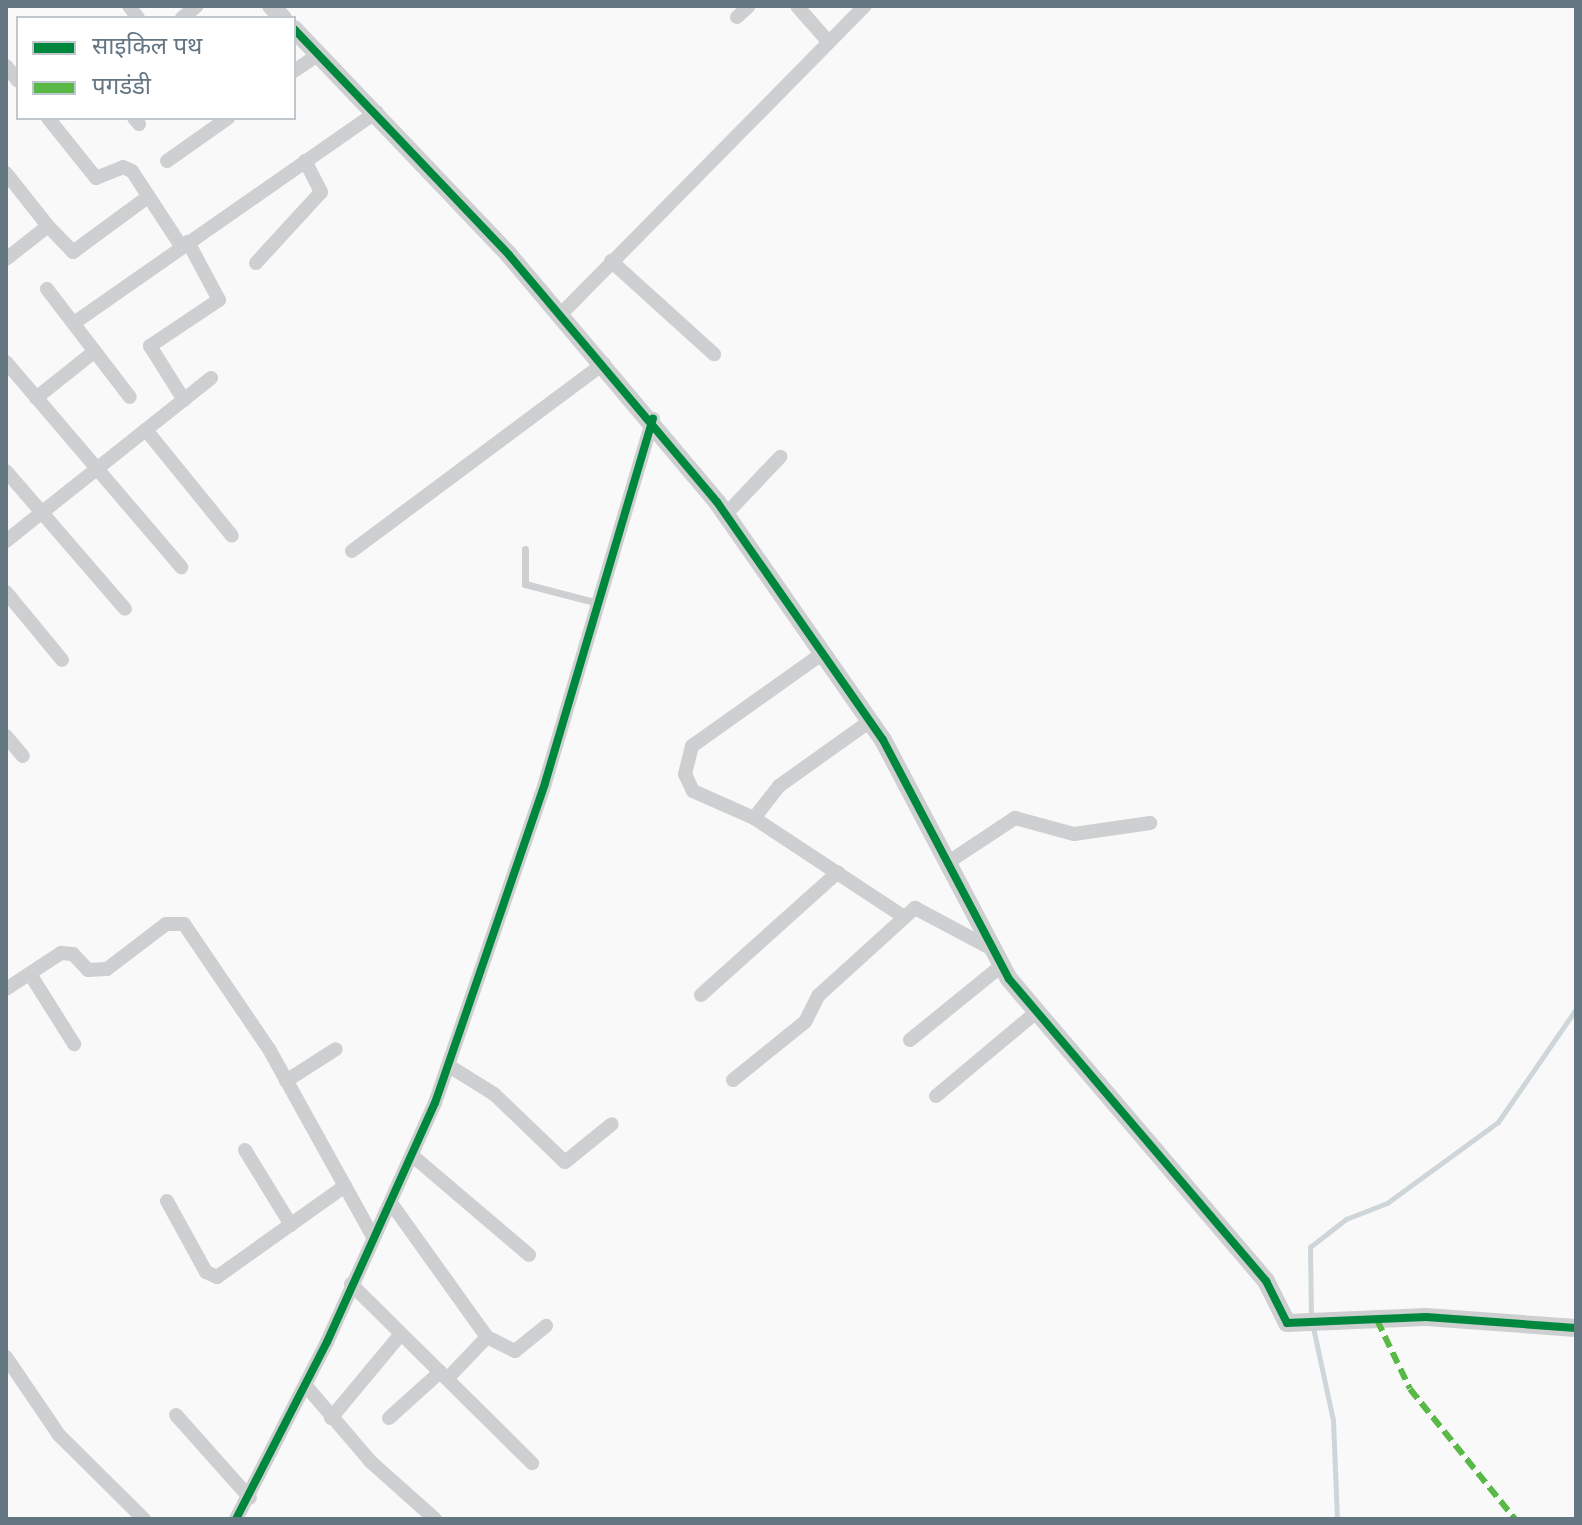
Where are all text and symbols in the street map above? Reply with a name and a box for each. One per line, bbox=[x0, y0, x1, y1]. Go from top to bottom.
legend bbox=[16, 16, 296, 120]
text: साइकिल पथ bbox=[92, 32, 202, 61]
text: पगडंडी bbox=[92, 72, 151, 101]

